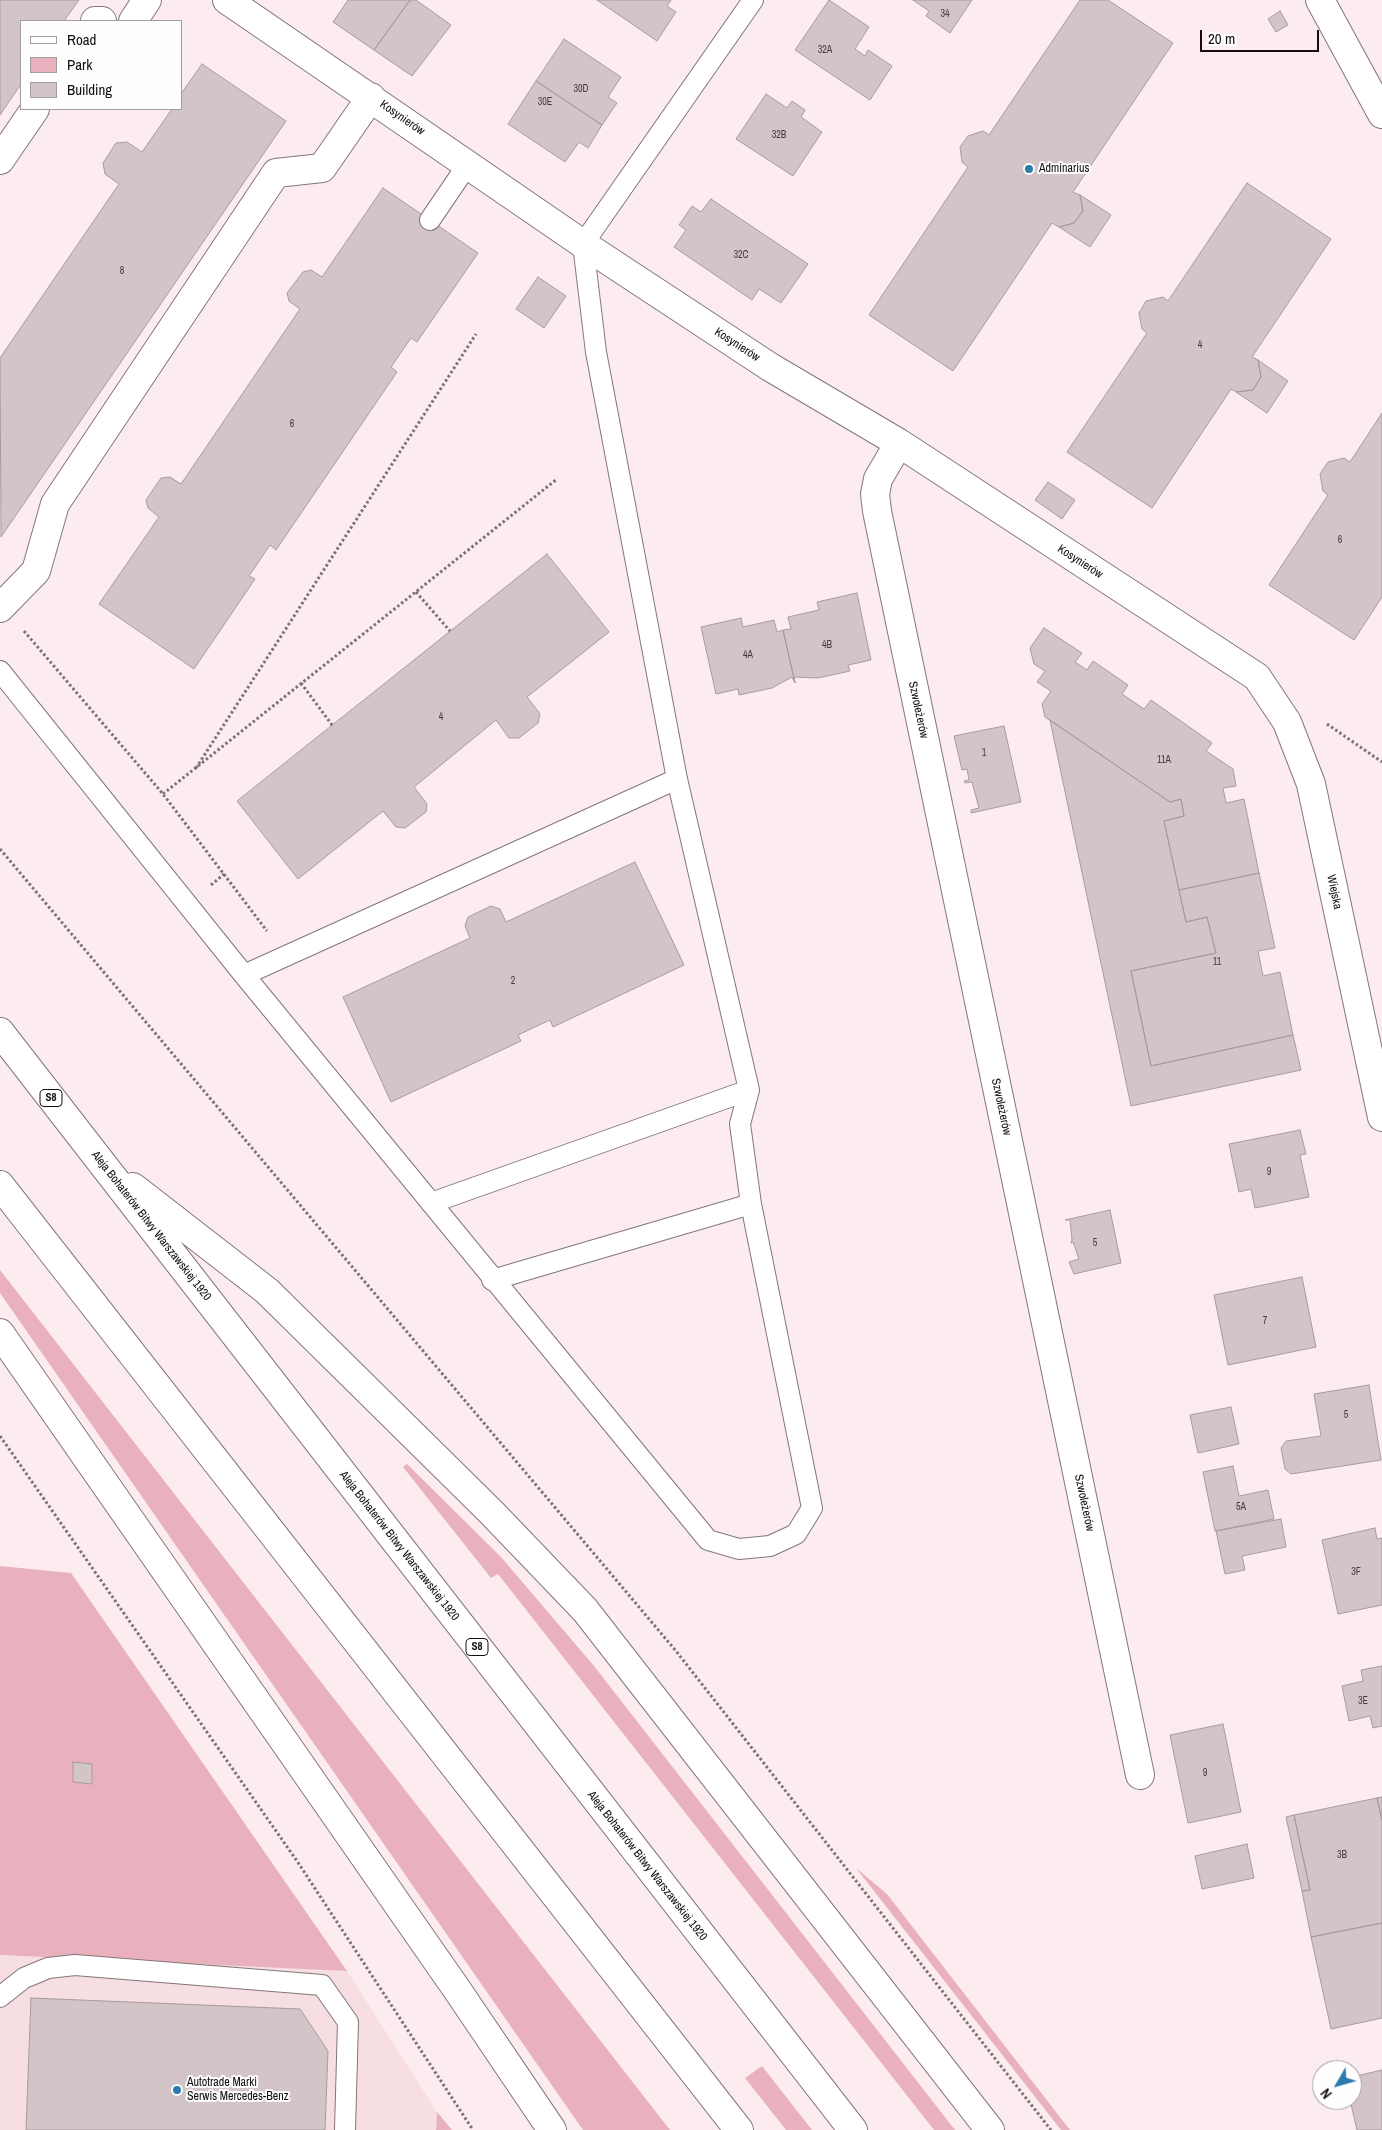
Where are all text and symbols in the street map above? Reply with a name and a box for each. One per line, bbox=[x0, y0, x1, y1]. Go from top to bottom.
house number: 34 bbox=[940, 8, 950, 20]
legend bbox=[20, 20, 182, 110]
scale bar bbox=[1202, 20, 1321, 52]
text: 20 m bbox=[1208, 28, 1235, 49]
text: Road bbox=[67, 29, 96, 50]
house number: 32A bbox=[818, 44, 832, 56]
text: Park bbox=[67, 54, 92, 75]
text: Building bbox=[67, 79, 112, 100]
house number: 30D bbox=[573, 83, 589, 95]
house number: 30E bbox=[538, 96, 552, 108]
street label: Kosynierów bbox=[377, 97, 427, 139]
house number: 32B bbox=[772, 129, 786, 141]
place label: Adminarius bbox=[1039, 162, 1089, 176]
marker: Adminarius bbox=[1023, 163, 1035, 175]
house number: 32C bbox=[733, 249, 749, 261]
house number: 8 bbox=[120, 265, 124, 277]
street label: Kosynierów bbox=[712, 325, 762, 365]
house number: 4 bbox=[1198, 339, 1202, 351]
house number: 6 bbox=[290, 418, 294, 430]
house number: 6 bbox=[1338, 534, 1342, 546]
street label: Kosynierów bbox=[1055, 542, 1105, 582]
house number: 4B bbox=[822, 639, 832, 651]
house number: 4A bbox=[743, 649, 753, 661]
street label: Szwoleżerów bbox=[905, 680, 931, 740]
house number: 4 bbox=[439, 711, 443, 723]
house number: 1 bbox=[982, 747, 986, 759]
house number: 11A bbox=[1157, 754, 1171, 766]
street label: Wiejska bbox=[1323, 873, 1345, 911]
house number: 11 bbox=[1213, 956, 1221, 968]
house number: 2 bbox=[511, 975, 515, 987]
street label: Szwoleżerów bbox=[988, 1077, 1014, 1137]
road number: S8 bbox=[40, 1090, 62, 1106]
street label: Aleja Bohaterów Bitwy Warszawskiej 1920 bbox=[88, 1148, 214, 1304]
house number: 9 bbox=[1267, 1166, 1271, 1178]
house number: 5 bbox=[1093, 1237, 1097, 1249]
house number: 7 bbox=[1263, 1315, 1267, 1327]
house number: 5 bbox=[1344, 1409, 1348, 1421]
street label: Aleja Bohaterów Bitwy Warszawskiej 1920 bbox=[336, 1468, 462, 1624]
street label: Szwoleżerów bbox=[1071, 1473, 1097, 1533]
house number: 5A bbox=[1236, 1501, 1246, 1513]
house number: 3F bbox=[1351, 1566, 1361, 1578]
road number: S8 bbox=[466, 1638, 488, 1655]
house number: 3E bbox=[1358, 1695, 1368, 1707]
house number: 9 bbox=[1203, 1767, 1207, 1779]
street label: Aleja Bohaterów Bitwy Warszawskiej 1920 bbox=[584, 1788, 710, 1944]
house number: 3B bbox=[1337, 1849, 1347, 1861]
north arrow bbox=[1312, 2060, 1362, 2110]
place label: Autotrade Marki Serwis Mercedes-Benz bbox=[187, 2076, 289, 2104]
marker: Autotrade Marki Serwis Mercedes-Benz bbox=[171, 2084, 183, 2096]
text: N bbox=[1316, 2085, 1336, 2102]

